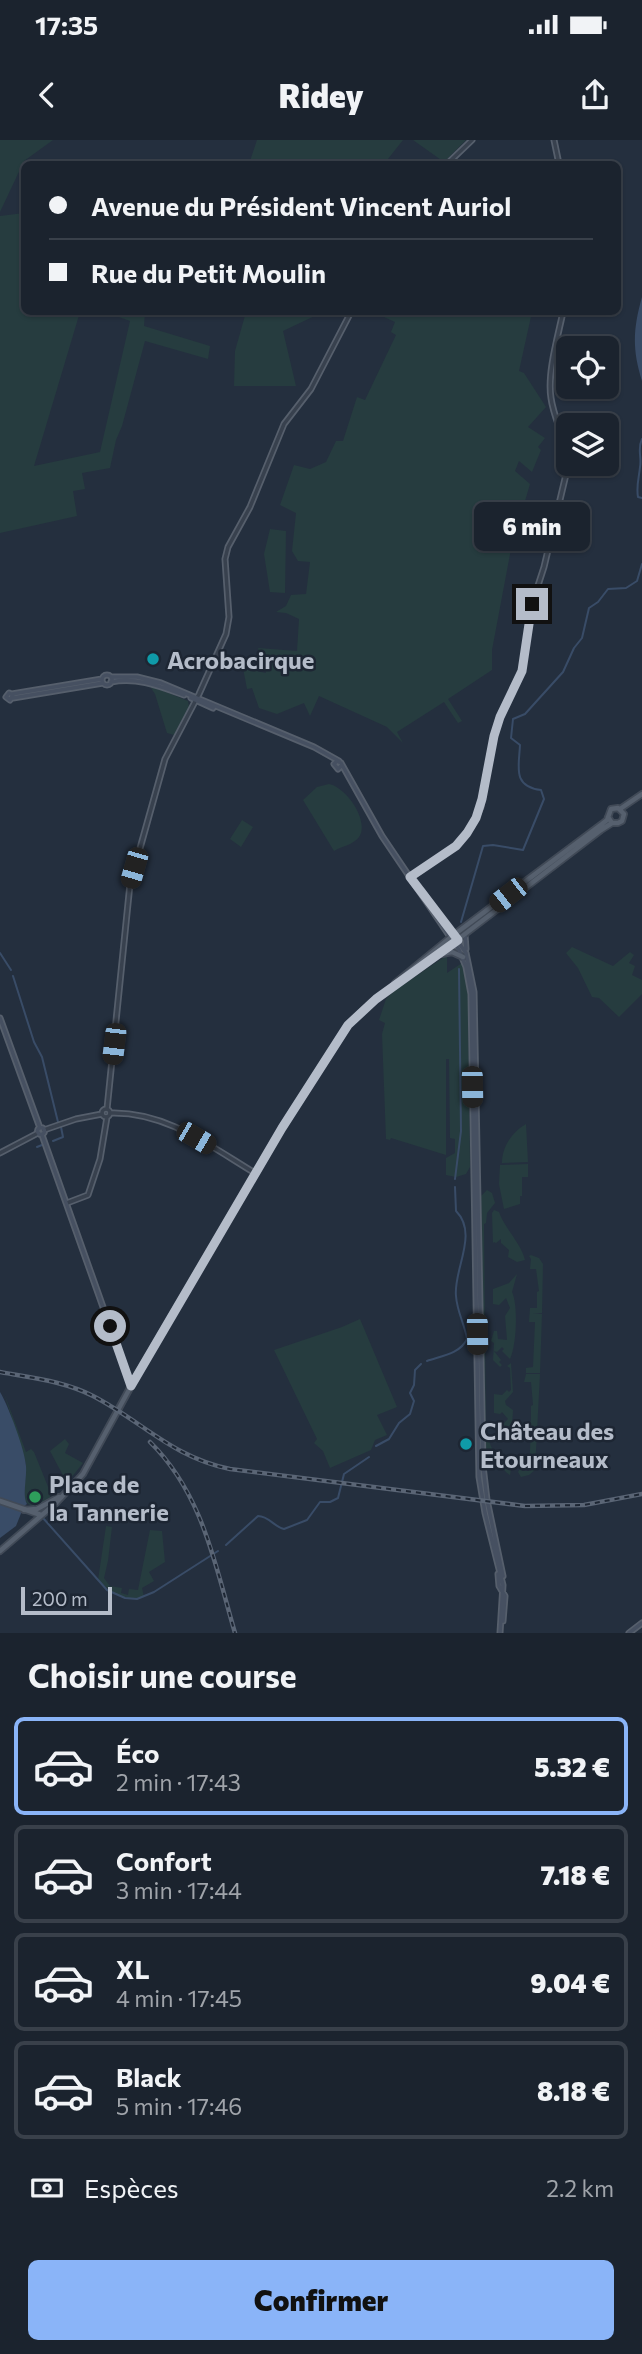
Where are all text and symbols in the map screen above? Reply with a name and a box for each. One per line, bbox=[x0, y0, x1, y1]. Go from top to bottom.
text: 17:35 bbox=[35, 9, 98, 40]
text: Ridey bbox=[278, 75, 364, 115]
icon: back bbox=[28, 76, 66, 114]
icon: share bbox=[576, 76, 614, 114]
text: Avenue du Président Vincent Auriol bbox=[91, 190, 511, 221]
text: Rue du Petit Moulin bbox=[91, 257, 326, 288]
map controls bbox=[556, 336, 619, 476]
button: locate bbox=[556, 336, 619, 399]
button: layers bbox=[556, 413, 619, 476]
callout: 6 min bbox=[474, 503, 590, 552]
text: 6 min bbox=[503, 512, 561, 540]
route end bbox=[516, 588, 548, 620]
place label: Acrobacirque bbox=[167, 645, 314, 674]
marker: Acrobacirque bbox=[145, 651, 161, 667]
car bbox=[119, 845, 150, 891]
car bbox=[485, 874, 532, 916]
car bbox=[102, 1022, 127, 1066]
car bbox=[462, 1066, 483, 1108]
car bbox=[173, 1118, 220, 1158]
route start bbox=[94, 1310, 126, 1342]
car bbox=[467, 1313, 488, 1355]
place label: Château des Etourneaux bbox=[480, 1416, 614, 1473]
marker: Château des Etourneaux bbox=[458, 1436, 474, 1452]
place label: Place de la Tannerie bbox=[49, 1469, 169, 1526]
marker: Place de la Tannerie bbox=[27, 1489, 43, 1505]
scale bar bbox=[21, 1584, 112, 1616]
text: 200 m bbox=[32, 1587, 88, 1610]
text: Choisir une course bbox=[28, 1655, 297, 1695]
icon: car bbox=[32, 1735, 95, 1798]
text: Éco bbox=[116, 1737, 160, 1768]
text: 5.32 € bbox=[534, 1751, 610, 1782]
text: 2 min · 17:43 bbox=[116, 1768, 241, 1796]
icon: car bbox=[32, 1843, 95, 1906]
text: Confort bbox=[116, 1845, 212, 1876]
text: 7.18 € bbox=[541, 1859, 610, 1890]
text: 3 min · 17:44 bbox=[116, 1876, 242, 1904]
icon: car bbox=[32, 1951, 95, 2014]
text: XL bbox=[116, 1953, 150, 1984]
text: 9.04 € bbox=[530, 1967, 610, 1998]
text: 4 min · 17:45 bbox=[116, 1984, 242, 2012]
icon: car bbox=[32, 2059, 95, 2122]
text: Black bbox=[116, 2061, 182, 2092]
text: 8.18 € bbox=[537, 2075, 610, 2106]
text: 5 min · 17:46 bbox=[116, 2092, 242, 2120]
icon: cash bbox=[28, 2169, 66, 2207]
text: Espèces bbox=[84, 2172, 179, 2203]
text: 2.2 km bbox=[546, 2174, 614, 2202]
button: Confirmer bbox=[28, 2260, 614, 2340]

